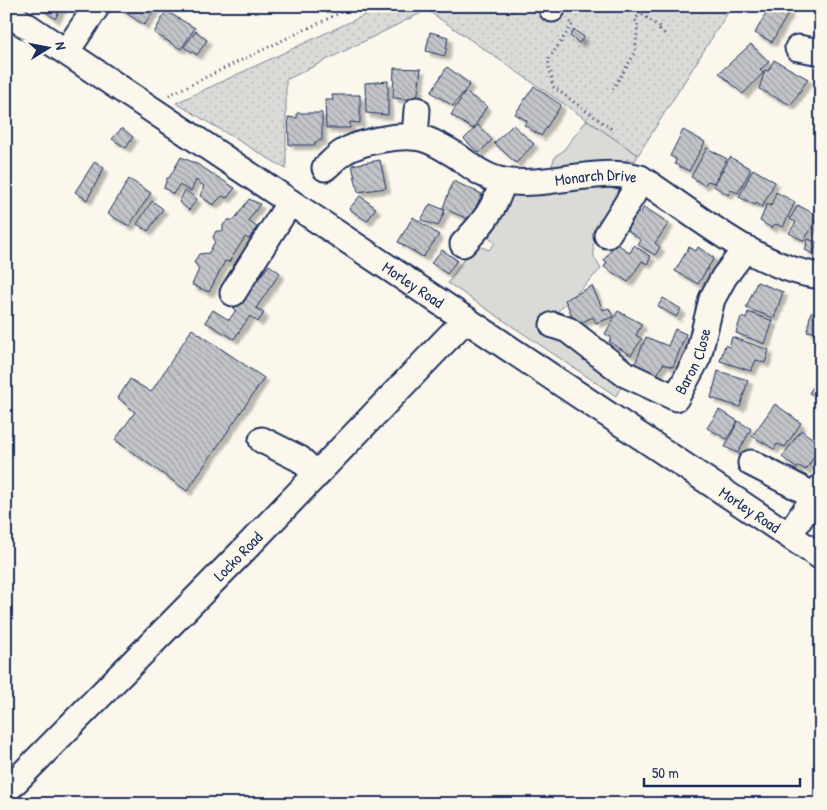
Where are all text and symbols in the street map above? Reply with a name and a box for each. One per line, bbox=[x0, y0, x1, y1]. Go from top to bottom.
north arrow bbox=[22, 22, 72, 72]
text: N bbox=[51, 40, 71, 52]
street label: Monarch Drive bbox=[554, 163, 640, 191]
street label: Morley Road bbox=[378, 256, 448, 313]
street label: Baron Close bbox=[669, 325, 716, 398]
street label: Morley Road bbox=[715, 481, 785, 538]
street label: Locko Road bbox=[208, 526, 267, 586]
scale bar bbox=[644, 755, 801, 787]
text: 50 m bbox=[652, 762, 679, 783]

